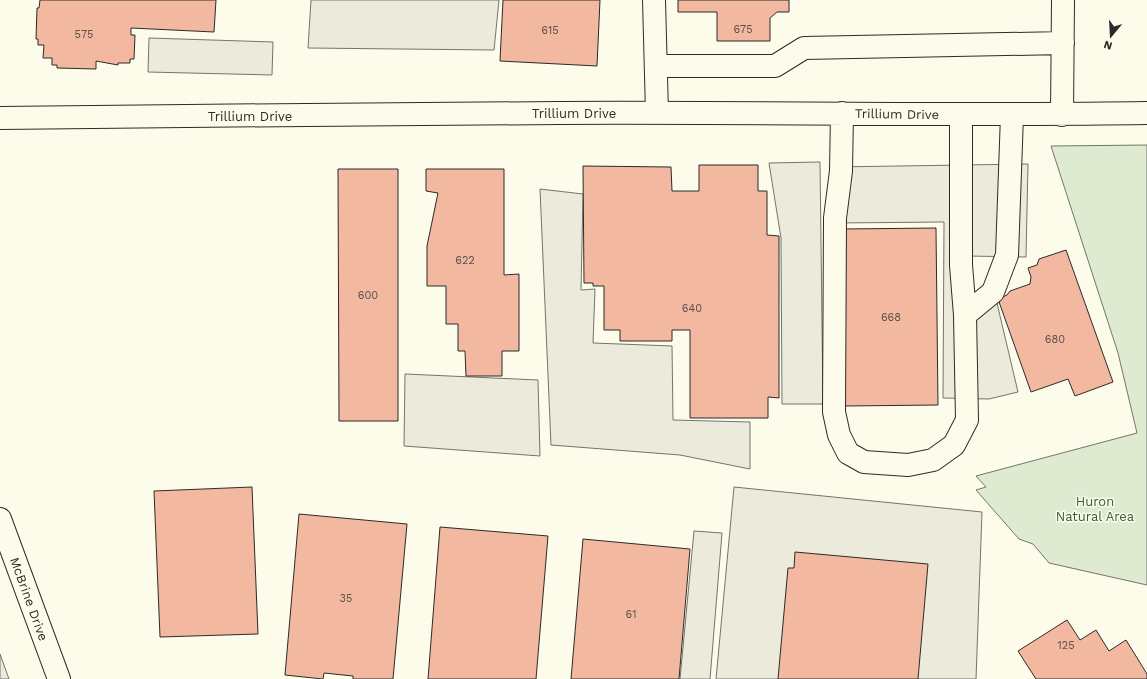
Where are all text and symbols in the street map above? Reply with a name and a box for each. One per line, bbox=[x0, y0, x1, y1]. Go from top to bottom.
north arrow bbox=[1091, 16, 1131, 56]
house number: 675 bbox=[733, 23, 753, 36]
house number: 615 bbox=[541, 24, 559, 37]
house number: 575 bbox=[75, 28, 93, 41]
text: N bbox=[1102, 38, 1114, 52]
street label: Trillium Drive bbox=[532, 106, 616, 121]
street label: Trillium Drive bbox=[855, 106, 939, 122]
street label: Trillium Drive bbox=[208, 109, 292, 124]
house number: 622 bbox=[455, 254, 475, 267]
house number: 600 bbox=[358, 289, 378, 302]
house number: 640 bbox=[682, 302, 702, 315]
house number: 668 bbox=[881, 311, 901, 324]
house number: 680 bbox=[1045, 333, 1065, 346]
park label: Huron Natural Area bbox=[1056, 494, 1135, 524]
street label: McBrine Drive bbox=[7, 555, 51, 643]
house number: 35 bbox=[340, 592, 352, 605]
house number: 61 bbox=[626, 608, 636, 621]
house number: 125 bbox=[1057, 639, 1075, 652]

